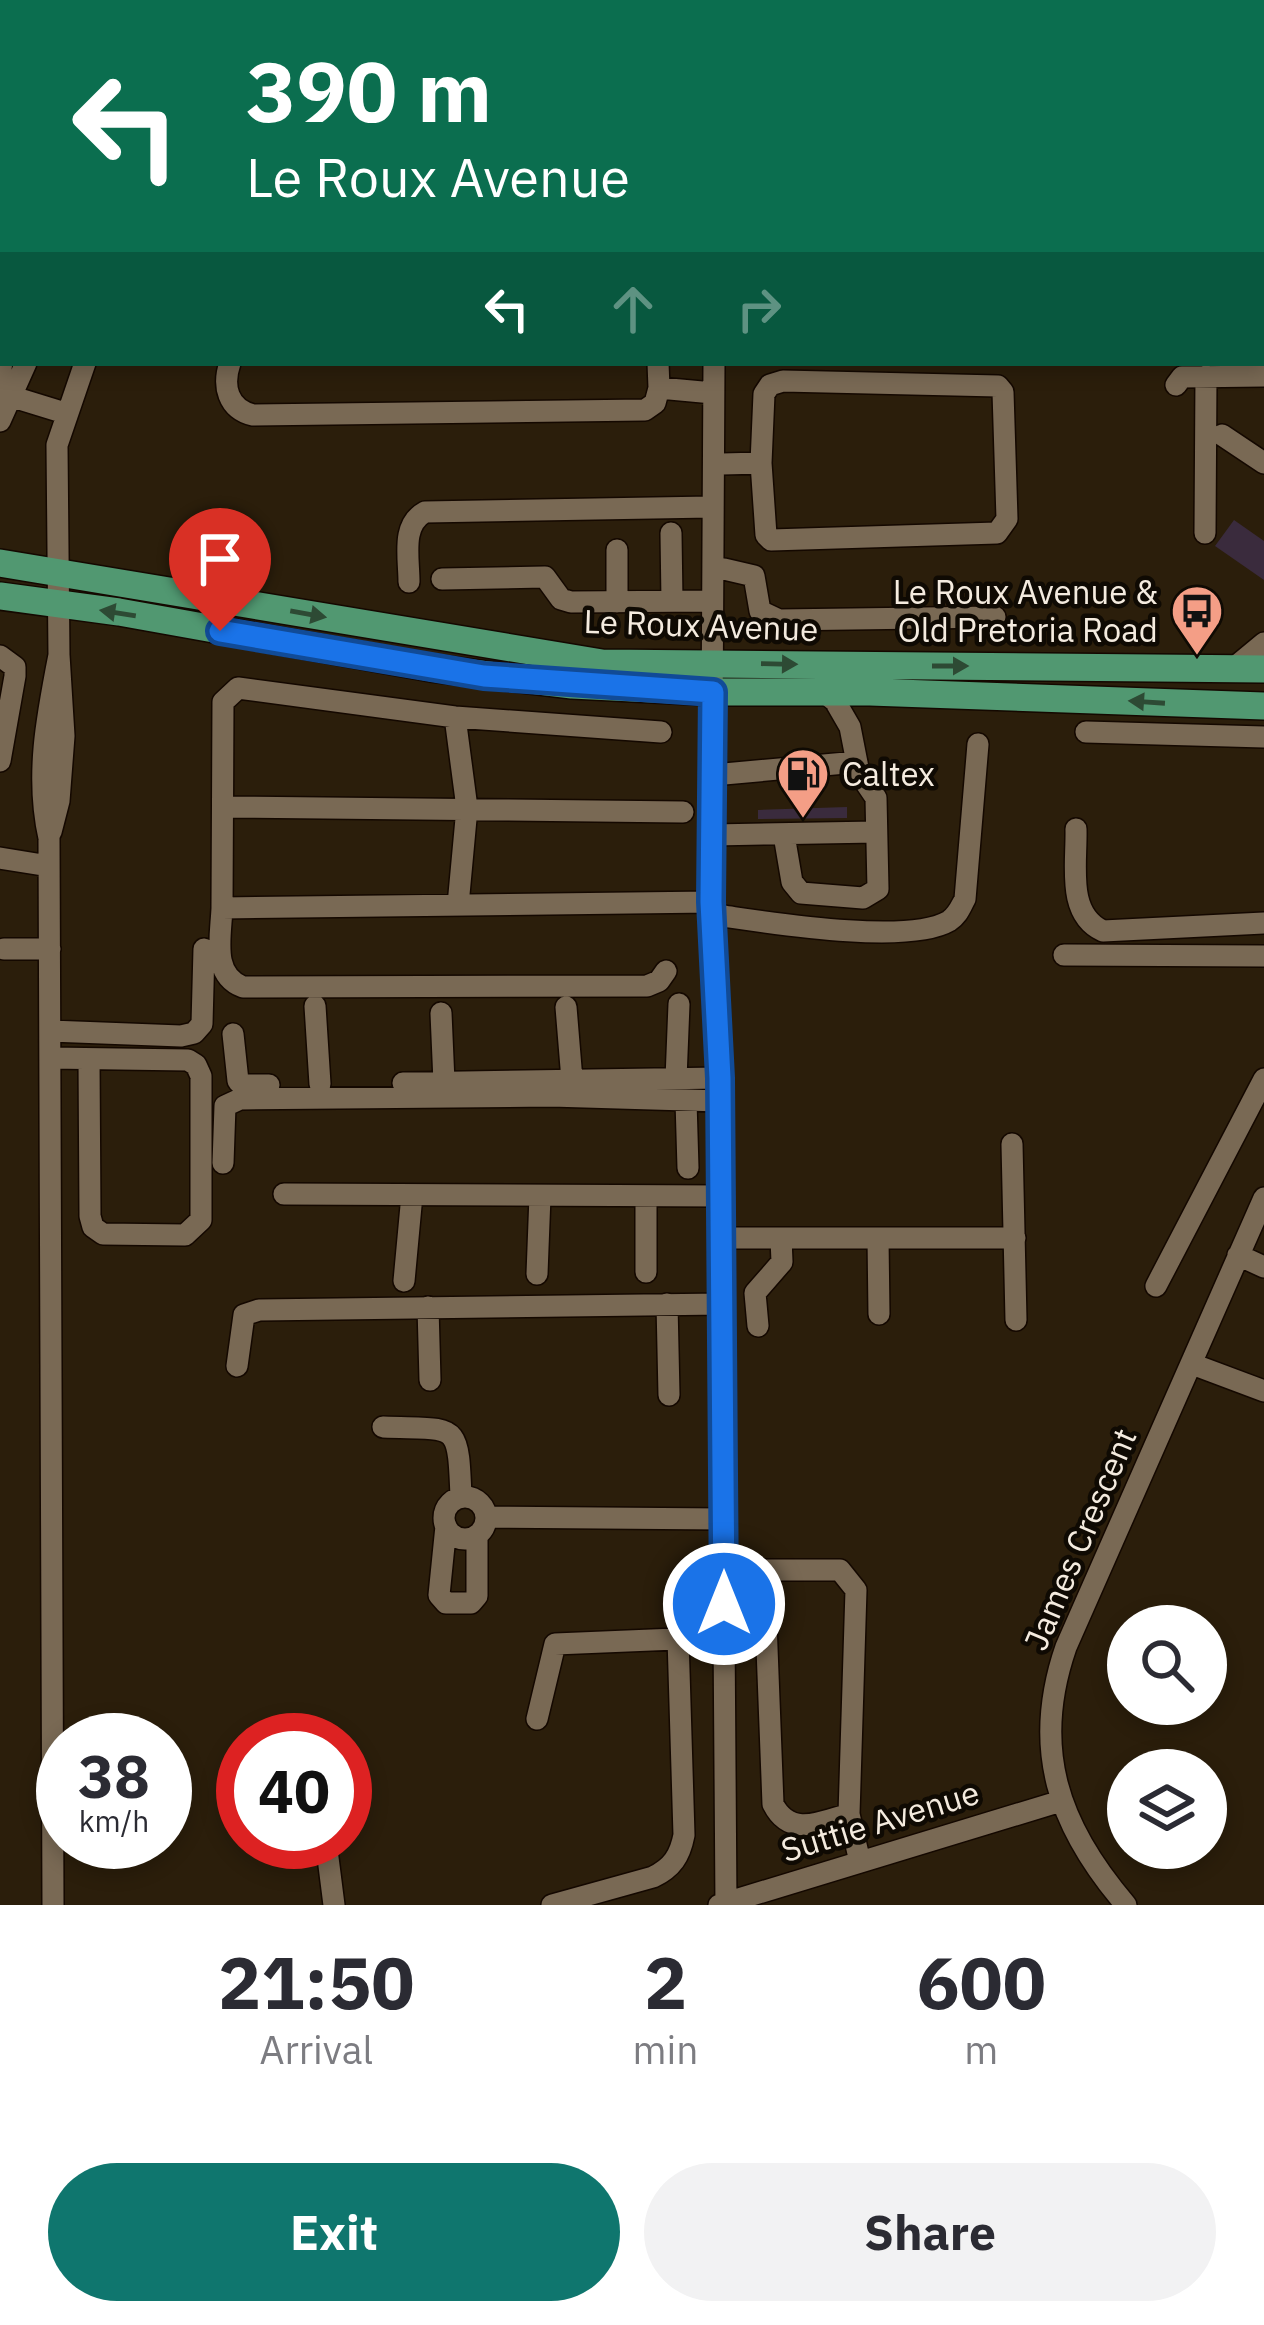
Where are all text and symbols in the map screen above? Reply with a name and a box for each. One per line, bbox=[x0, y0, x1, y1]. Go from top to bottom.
text: 390 m bbox=[246, 36, 492, 145]
icon: left bbox=[48, 48, 204, 204]
text: Le Roux Avenue bbox=[246, 142, 630, 212]
icon: left bbox=[474, 276, 540, 342]
icon: ahead bbox=[600, 276, 666, 342]
icon: right bbox=[726, 276, 792, 342]
pin bbox=[169, 508, 271, 631]
icon: arrive bbox=[187, 526, 253, 592]
place label: Le Roux Avenue & Old Pretoria Road bbox=[893, 570, 1158, 651]
bus stop icon: Le Roux Avenue & Old Pretoria Road bbox=[1169, 583, 1225, 657]
street label: Le Roux Avenue bbox=[583, 599, 819, 650]
one-way arrow bbox=[99, 603, 137, 622]
one-way arrow bbox=[290, 604, 327, 623]
one-way arrow bbox=[761, 655, 799, 674]
one-way arrow bbox=[932, 656, 970, 675]
one-way arrow bbox=[1127, 692, 1165, 711]
fuel station icon: Caltex bbox=[775, 746, 831, 820]
place label: Caltex bbox=[842, 752, 935, 795]
street label: James Crescent bbox=[1014, 1421, 1146, 1656]
position arrow bbox=[661, 1541, 787, 1667]
map controls bbox=[1107, 1605, 1227, 1869]
button: search bbox=[1107, 1605, 1227, 1725]
speed limit sign: 40 bbox=[216, 1713, 372, 1869]
text: 38 bbox=[78, 1736, 150, 1815]
button: layers bbox=[1107, 1749, 1227, 1869]
street label: Suttie Avenue bbox=[775, 1770, 984, 1871]
text: km/h bbox=[79, 1801, 149, 1840]
text: 21:50 bbox=[218, 1935, 415, 2029]
text: 2 bbox=[644, 1935, 687, 2029]
text: 600 bbox=[916, 1935, 1046, 2029]
text: Arrival bbox=[259, 2024, 373, 2075]
text: min bbox=[633, 2024, 698, 2075]
text: m bbox=[964, 2024, 998, 2075]
button: Exit bbox=[48, 2163, 620, 2301]
button: Share bbox=[644, 2163, 1216, 2301]

